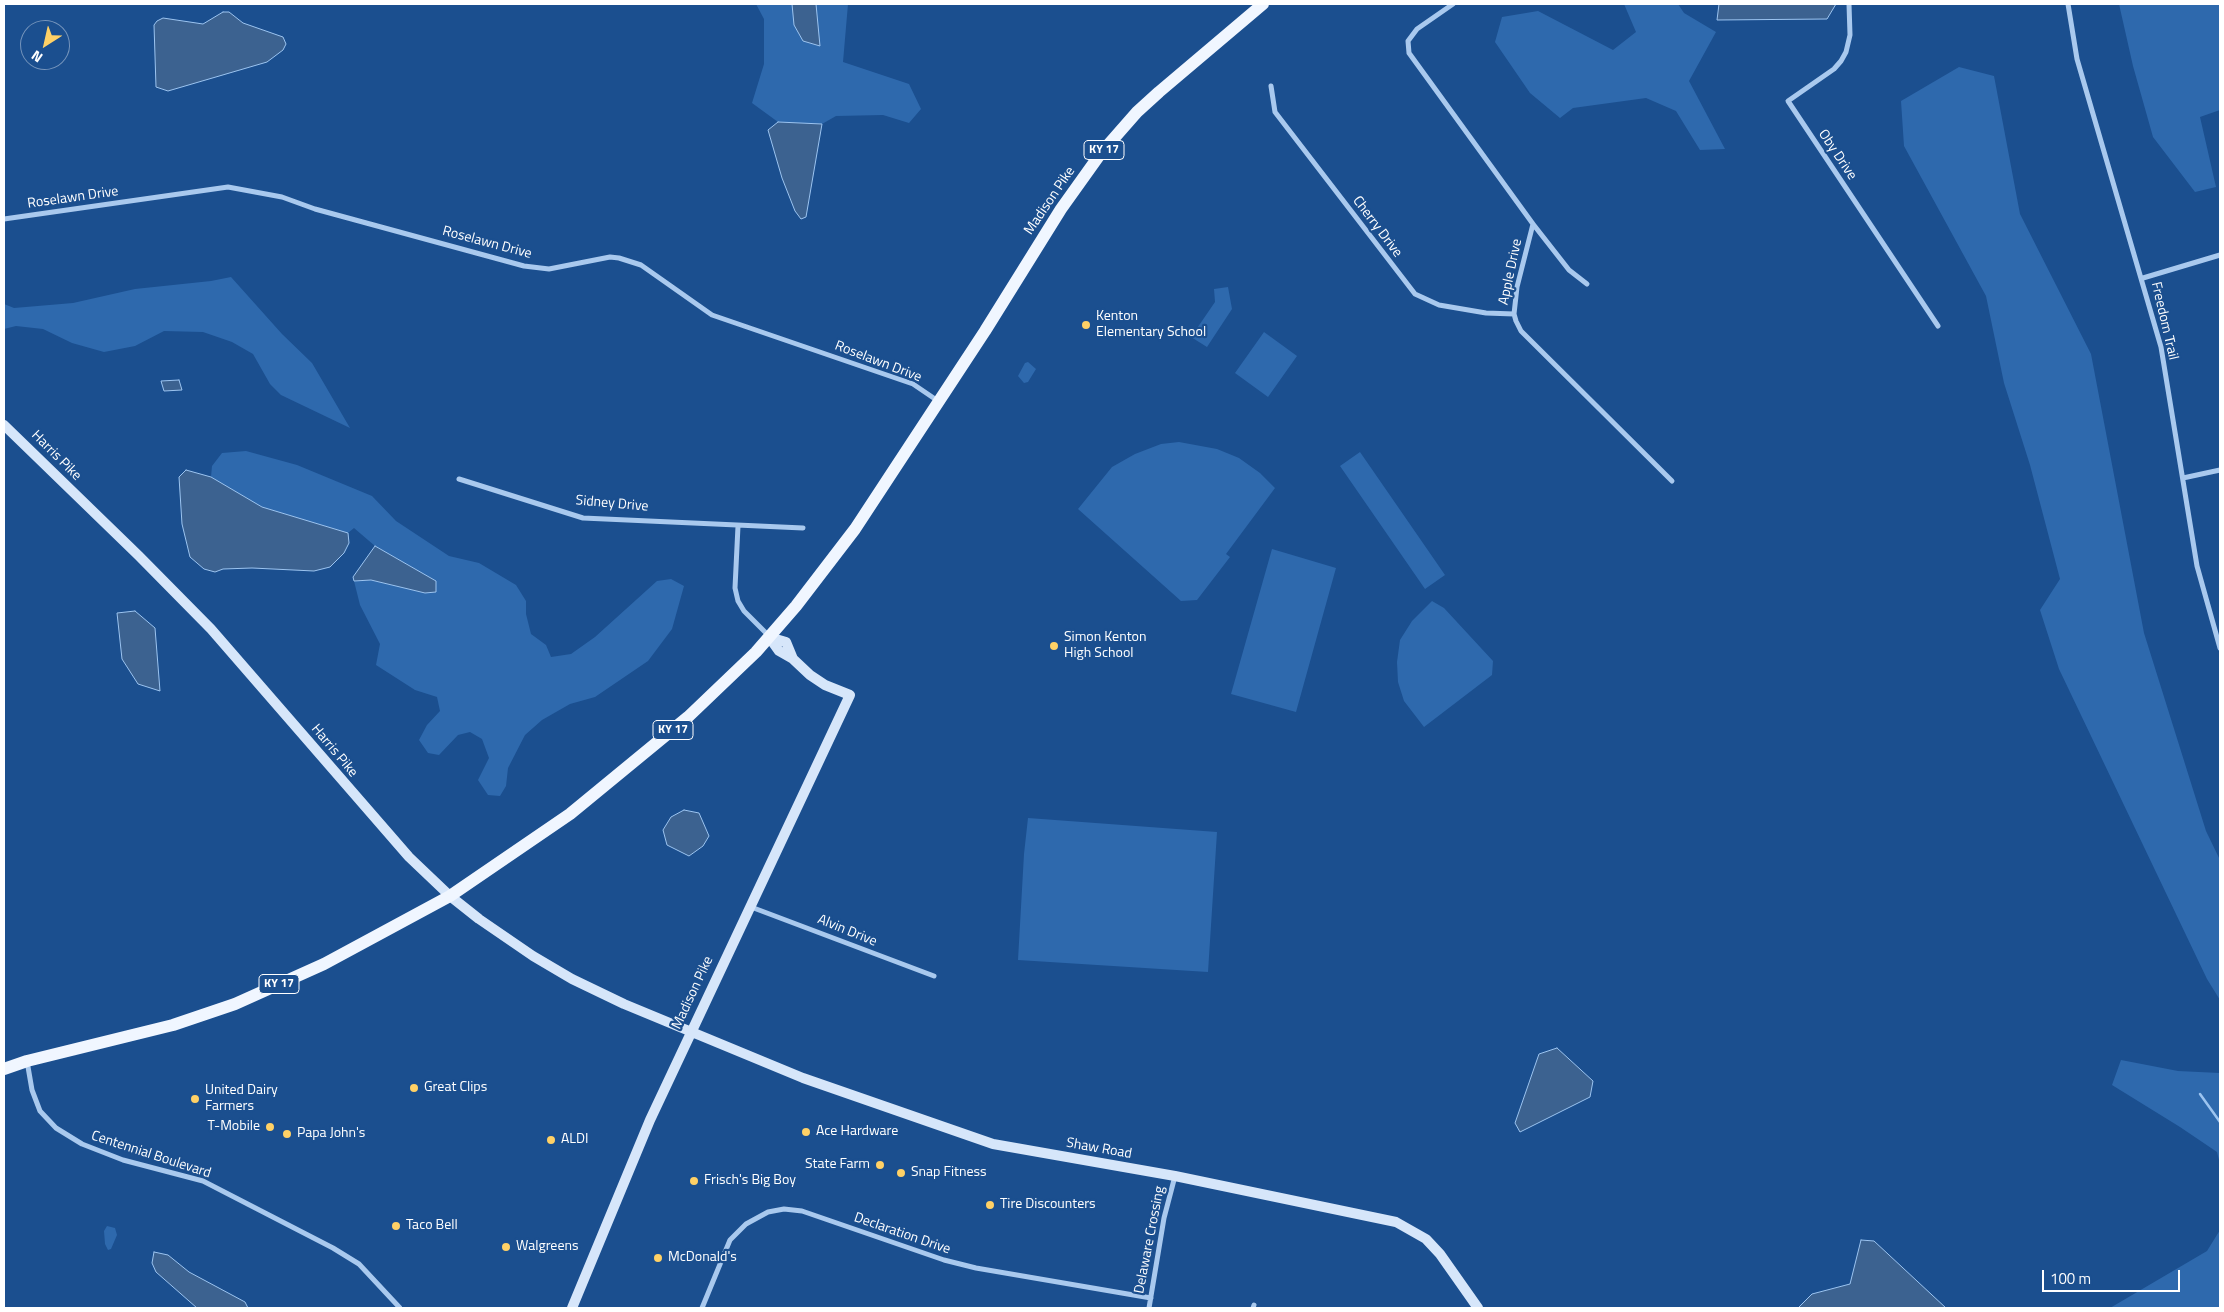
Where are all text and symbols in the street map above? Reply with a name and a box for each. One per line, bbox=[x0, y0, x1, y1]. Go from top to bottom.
north arrow bbox=[20, 20, 70, 70]
text: N bbox=[27, 45, 47, 68]
street label: Oby Drive bbox=[1814, 127, 1860, 183]
road number: KY 17 bbox=[1084, 140, 1124, 160]
street label: Madison Pike bbox=[1021, 164, 1079, 238]
street label: Roselawn Drive bbox=[26, 183, 120, 213]
street label: Cherry Drive bbox=[1349, 193, 1405, 261]
street label: Roselawn Drive bbox=[441, 223, 533, 263]
street label: Apple Drive bbox=[1496, 237, 1526, 307]
street label: Freedom Trail bbox=[2147, 280, 2181, 362]
place label: Kenton Elementary School bbox=[1096, 309, 1206, 342]
marker: Kenton Elementary School bbox=[1080, 319, 1092, 331]
street label: Roselawn Drive bbox=[832, 338, 924, 386]
street label: Harris Pike bbox=[28, 428, 84, 484]
street label: Sidney Drive bbox=[575, 492, 649, 516]
place label: Simon Kenton High School bbox=[1064, 630, 1146, 662]
marker: Simon Kenton High School bbox=[1048, 640, 1060, 652]
road number: KY 17 bbox=[653, 720, 693, 740]
street label: Harris Pike bbox=[307, 721, 361, 781]
street label: Alvin Drive bbox=[815, 911, 879, 951]
street label: Madison Pike bbox=[669, 954, 717, 1032]
road number: KY 17 bbox=[259, 974, 299, 994]
place label: Great Clips bbox=[424, 1080, 487, 1096]
marker: Great Clips bbox=[408, 1082, 420, 1094]
place label: United Dairy Farmers bbox=[205, 1083, 278, 1116]
marker: United Dairy Farmers bbox=[189, 1093, 201, 1105]
place label: T-Mobile bbox=[208, 1119, 260, 1135]
marker: T-Mobile bbox=[264, 1121, 276, 1133]
place label: Ace Hardware bbox=[816, 1124, 898, 1140]
place label: Papa John's bbox=[297, 1126, 365, 1142]
marker: Ace Hardware bbox=[800, 1126, 812, 1138]
street label: Centennial Boulevard bbox=[89, 1128, 213, 1182]
marker: Papa John's bbox=[281, 1128, 293, 1140]
place label: ALDI bbox=[561, 1132, 589, 1148]
marker: ALDI bbox=[545, 1134, 557, 1146]
street label: Shaw Road bbox=[1065, 1135, 1133, 1163]
place label: State Farm bbox=[805, 1157, 870, 1173]
marker: State Farm bbox=[874, 1159, 886, 1171]
place label: Snap Fitness bbox=[911, 1165, 987, 1181]
marker: Snap Fitness bbox=[895, 1167, 907, 1179]
place label: Frisch's Big Boy bbox=[704, 1173, 796, 1189]
marker: Frisch's Big Boy bbox=[688, 1175, 700, 1187]
street label: Delaware Crossing bbox=[1131, 1185, 1169, 1295]
place label: Tire Discounters bbox=[1000, 1197, 1096, 1213]
marker: Tire Discounters bbox=[984, 1199, 996, 1211]
street label: Declaration Drive bbox=[852, 1210, 952, 1258]
place label: Taco Bell bbox=[406, 1218, 458, 1234]
marker: Taco Bell bbox=[390, 1220, 402, 1232]
place label: Walgreens bbox=[516, 1239, 579, 1255]
marker: Walgreens bbox=[500, 1241, 512, 1253]
place label: McDonald's bbox=[668, 1250, 737, 1266]
marker: McDonald's bbox=[652, 1252, 664, 1264]
scale bar bbox=[2044, 1260, 2182, 1292]
text: 100 m bbox=[2050, 1267, 2091, 1290]

